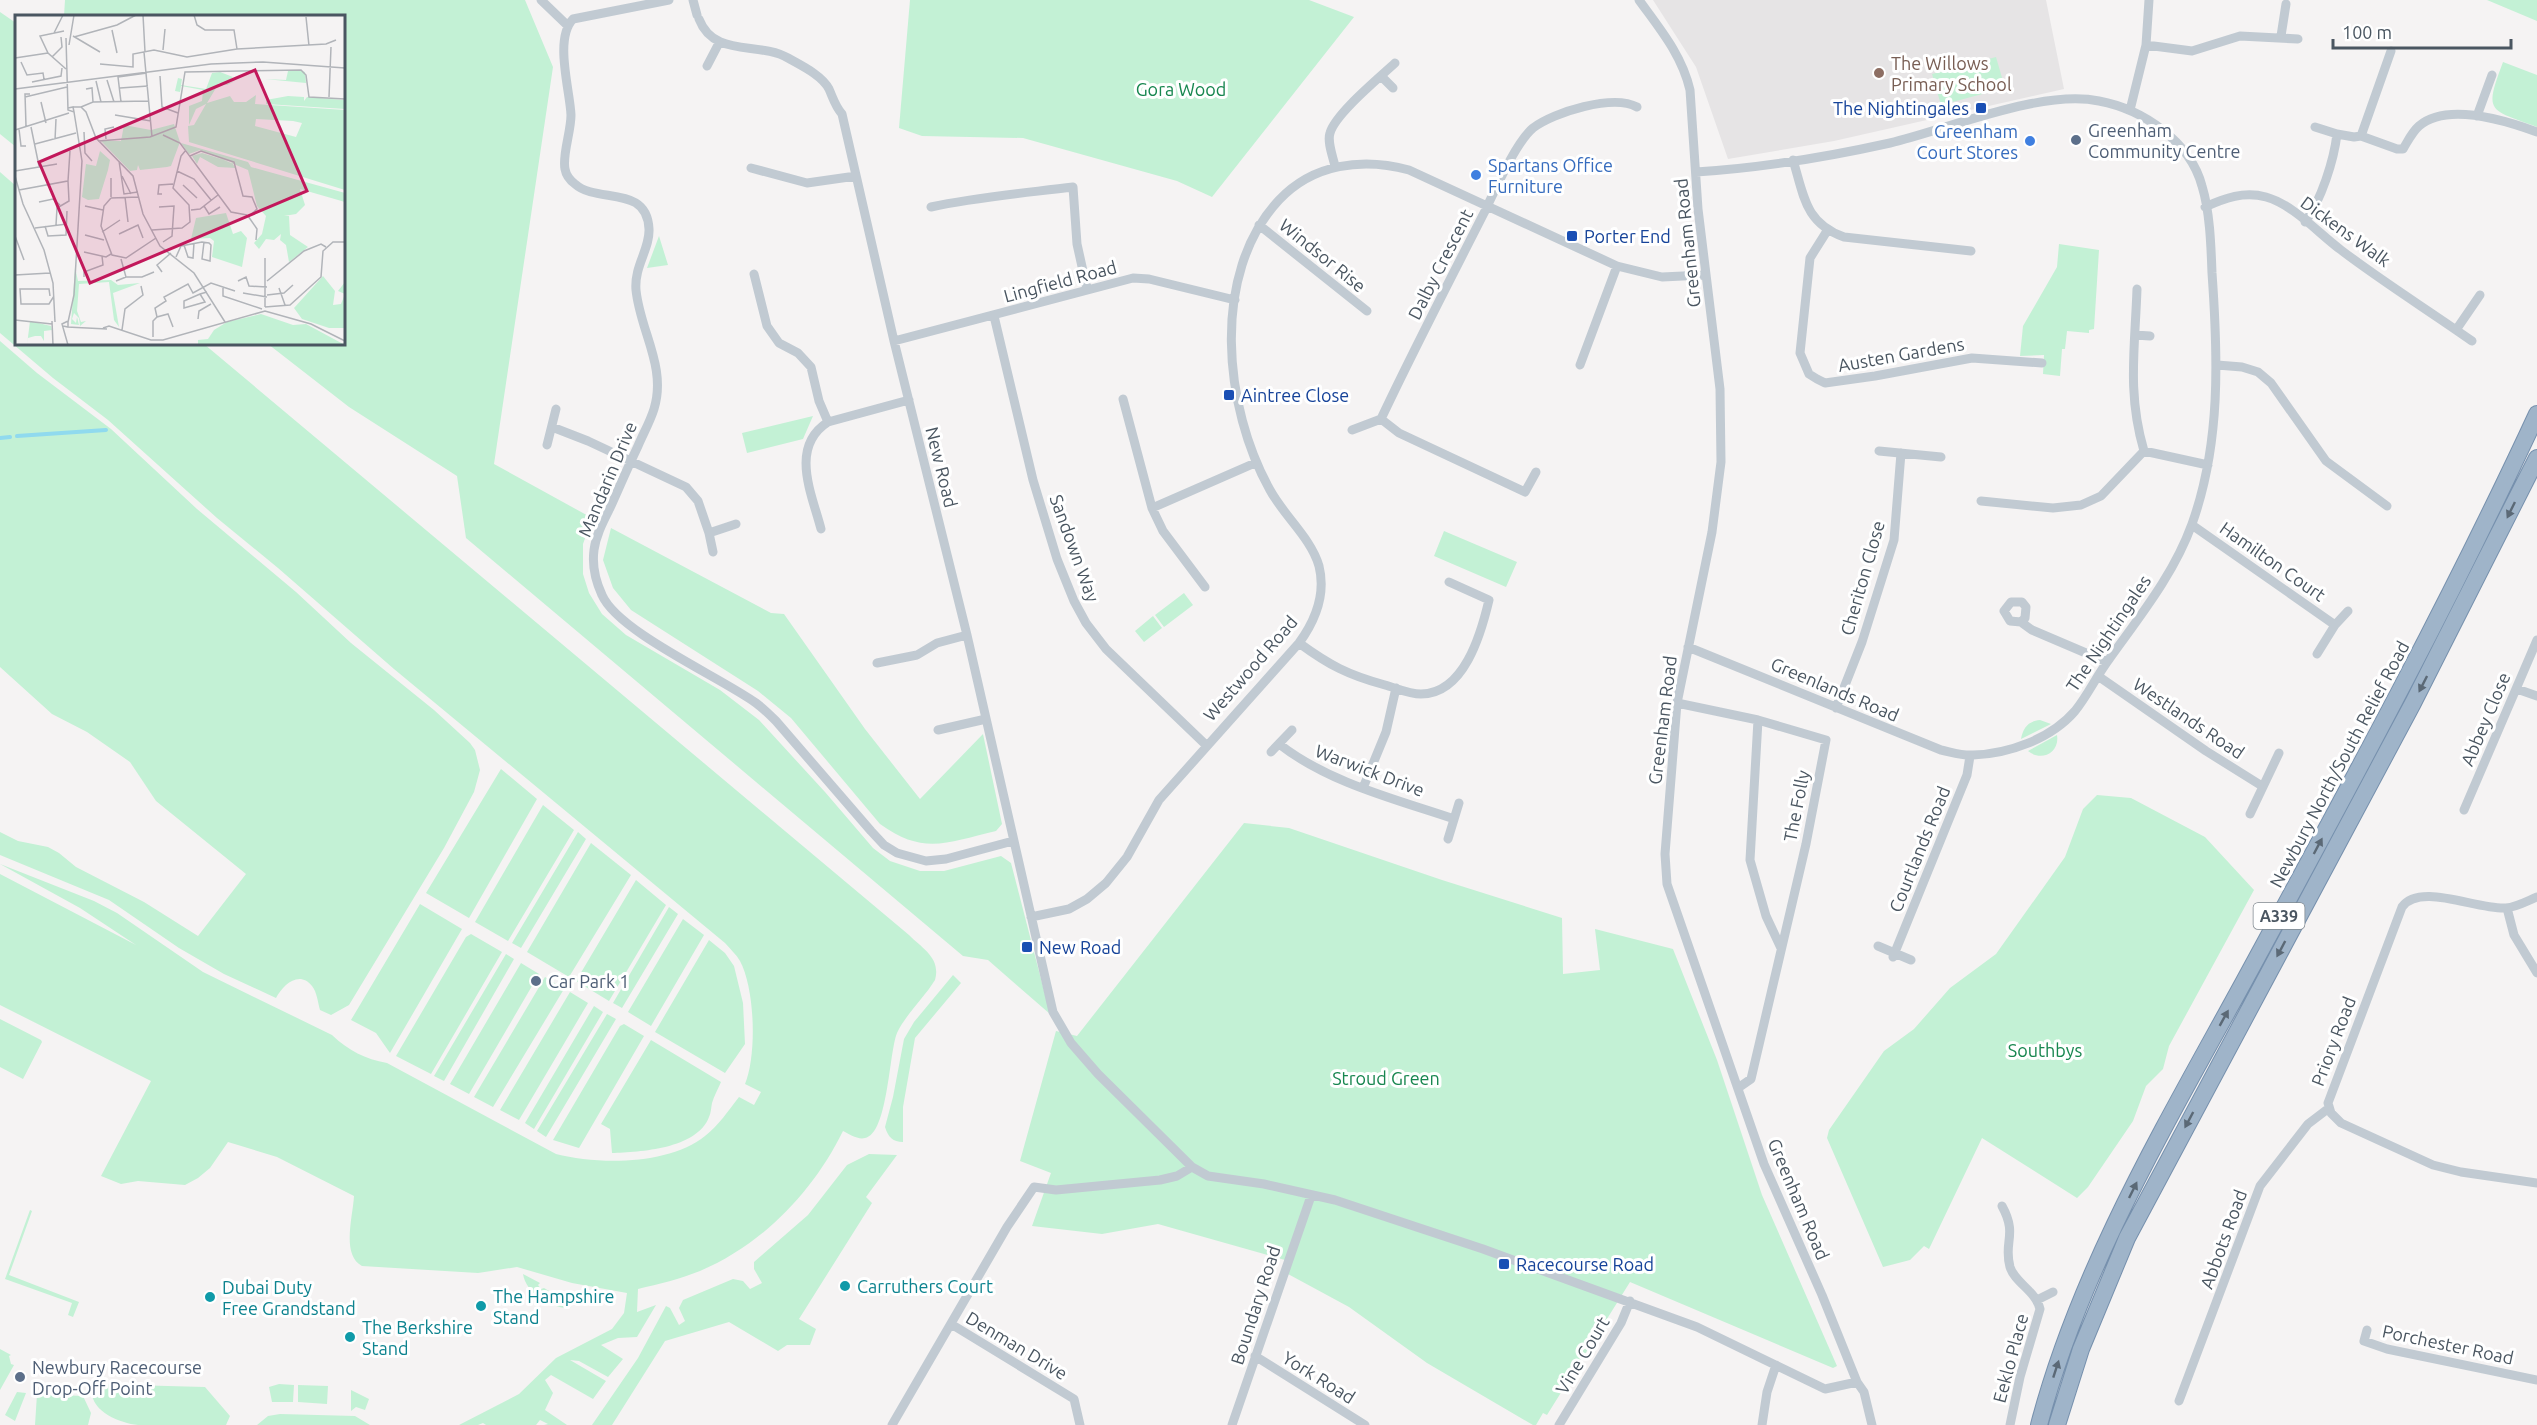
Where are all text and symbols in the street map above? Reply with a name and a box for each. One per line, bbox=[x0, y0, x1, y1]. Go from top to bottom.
scale bar bbox=[2333, 12, 2512, 50]
inset map bbox=[15, 15, 345, 345]
text: 100 m bbox=[2342, 22, 2392, 42]
place label: The Willows Primary School bbox=[1891, 53, 2012, 94]
marker: The Willows Primary School bbox=[1872, 66, 1886, 80]
park label: Gora Wood bbox=[1136, 79, 1226, 99]
place label: The Nightingales bbox=[1833, 98, 1969, 118]
marker: The Nightingales bbox=[1974, 101, 1988, 115]
place label: Greenham Community Centre bbox=[2088, 120, 2240, 161]
place label: Greenham Court Stores bbox=[1917, 121, 2018, 162]
marker: Greenham Community Centre bbox=[2069, 133, 2083, 147]
marker: Greenham Court Stores bbox=[2023, 134, 2037, 148]
place label: Spartans Office Furniture bbox=[1488, 155, 1613, 196]
marker: Spartans Office Furniture bbox=[1469, 168, 1483, 182]
street label: Greenham Road bbox=[1670, 178, 1704, 308]
street label: Dickens Walk bbox=[2297, 192, 2395, 270]
street label: Dalby Crescent bbox=[1404, 205, 1476, 323]
street label: Windsor Rise bbox=[1276, 214, 1370, 296]
place label: Porter End bbox=[1584, 226, 1671, 246]
marker: Porter End bbox=[1565, 229, 1579, 243]
street label: Lingfield Road bbox=[1001, 256, 1119, 306]
street label: Austen Gardens bbox=[1836, 333, 1966, 375]
place label: Aintree Close bbox=[1241, 385, 1349, 405]
marker: Aintree Close bbox=[1222, 388, 1236, 402]
street label: Mandarin Drive bbox=[574, 418, 640, 540]
street label: New Road bbox=[922, 425, 962, 509]
street label: Sandown Way bbox=[1046, 492, 1104, 605]
one-way arrow bbox=[2506, 501, 2516, 519]
street label: Hamilton Court bbox=[2216, 517, 2330, 605]
street label: Cheriton Close bbox=[1836, 518, 1888, 638]
street label: The Nightingales bbox=[2062, 571, 2154, 695]
street label: Westwood Road bbox=[1199, 611, 1301, 725]
street label: Newbury North/South Relief Road bbox=[2265, 637, 2413, 891]
street label: Greenlands Road bbox=[1768, 653, 1902, 725]
street label: Greenham Road bbox=[1644, 654, 1680, 786]
street label: Abbey Close bbox=[2456, 669, 2514, 769]
street label: Westlands Road bbox=[2130, 674, 2248, 762]
one-way arrow bbox=[2418, 676, 2428, 693]
street label: Warwick Drive bbox=[1313, 740, 1427, 800]
street label: The Folly bbox=[1779, 768, 1813, 843]
street label: Courtlands Road bbox=[1885, 783, 1953, 915]
one-way arrow bbox=[2313, 838, 2323, 855]
road number: A339 bbox=[2254, 903, 2304, 929]
place label: New Road bbox=[1039, 937, 1121, 957]
marker: New Road bbox=[1020, 940, 1034, 954]
one-way arrow bbox=[2276, 940, 2286, 957]
place label: Car Park 1 bbox=[548, 971, 629, 991]
marker: Car Park 1 bbox=[529, 974, 543, 988]
street label: Priory Road bbox=[2307, 994, 2359, 1088]
one-way arrow bbox=[2219, 1009, 2229, 1026]
park label: Southbys bbox=[2008, 1040, 2082, 1060]
park label: Stroud Green bbox=[1332, 1068, 1440, 1088]
one-way arrow bbox=[2184, 1112, 2194, 1129]
street label: Greenham Road bbox=[1764, 1135, 1834, 1263]
one-way arrow bbox=[2129, 1182, 2138, 1199]
street label: Abbots Road bbox=[2196, 1187, 2250, 1291]
street label: Boundary Road bbox=[1226, 1243, 1284, 1367]
place label: Racecourse Road bbox=[1516, 1254, 1654, 1274]
marker: Racecourse Road bbox=[1497, 1257, 1511, 1271]
place label: Carruthers Court bbox=[857, 1276, 993, 1296]
place label: Dubai Duty Free Grandstand bbox=[222, 1277, 356, 1318]
marker: Carruthers Court bbox=[838, 1279, 852, 1293]
place label: The Hampshire Stand bbox=[493, 1286, 614, 1327]
marker: Dubai Duty Free Grandstand bbox=[203, 1290, 217, 1304]
marker: The Hampshire Stand bbox=[474, 1299, 488, 1313]
street label: Denman Drive bbox=[963, 1307, 1071, 1383]
street label: Eeklo Place bbox=[1988, 1311, 2032, 1405]
street label: Vine Court bbox=[1551, 1313, 1613, 1397]
place label: The Berkshire Stand bbox=[362, 1317, 473, 1358]
street label: Porchester Road bbox=[2381, 1320, 2515, 1368]
marker: The Berkshire Stand bbox=[343, 1330, 357, 1344]
street label: York Road bbox=[1279, 1347, 1359, 1407]
place label: Newbury Racecourse Drop-Off Point bbox=[32, 1357, 202, 1398]
one-way arrow bbox=[2052, 1360, 2062, 1378]
marker: Newbury Racecourse Drop-Off Point bbox=[13, 1370, 27, 1384]

